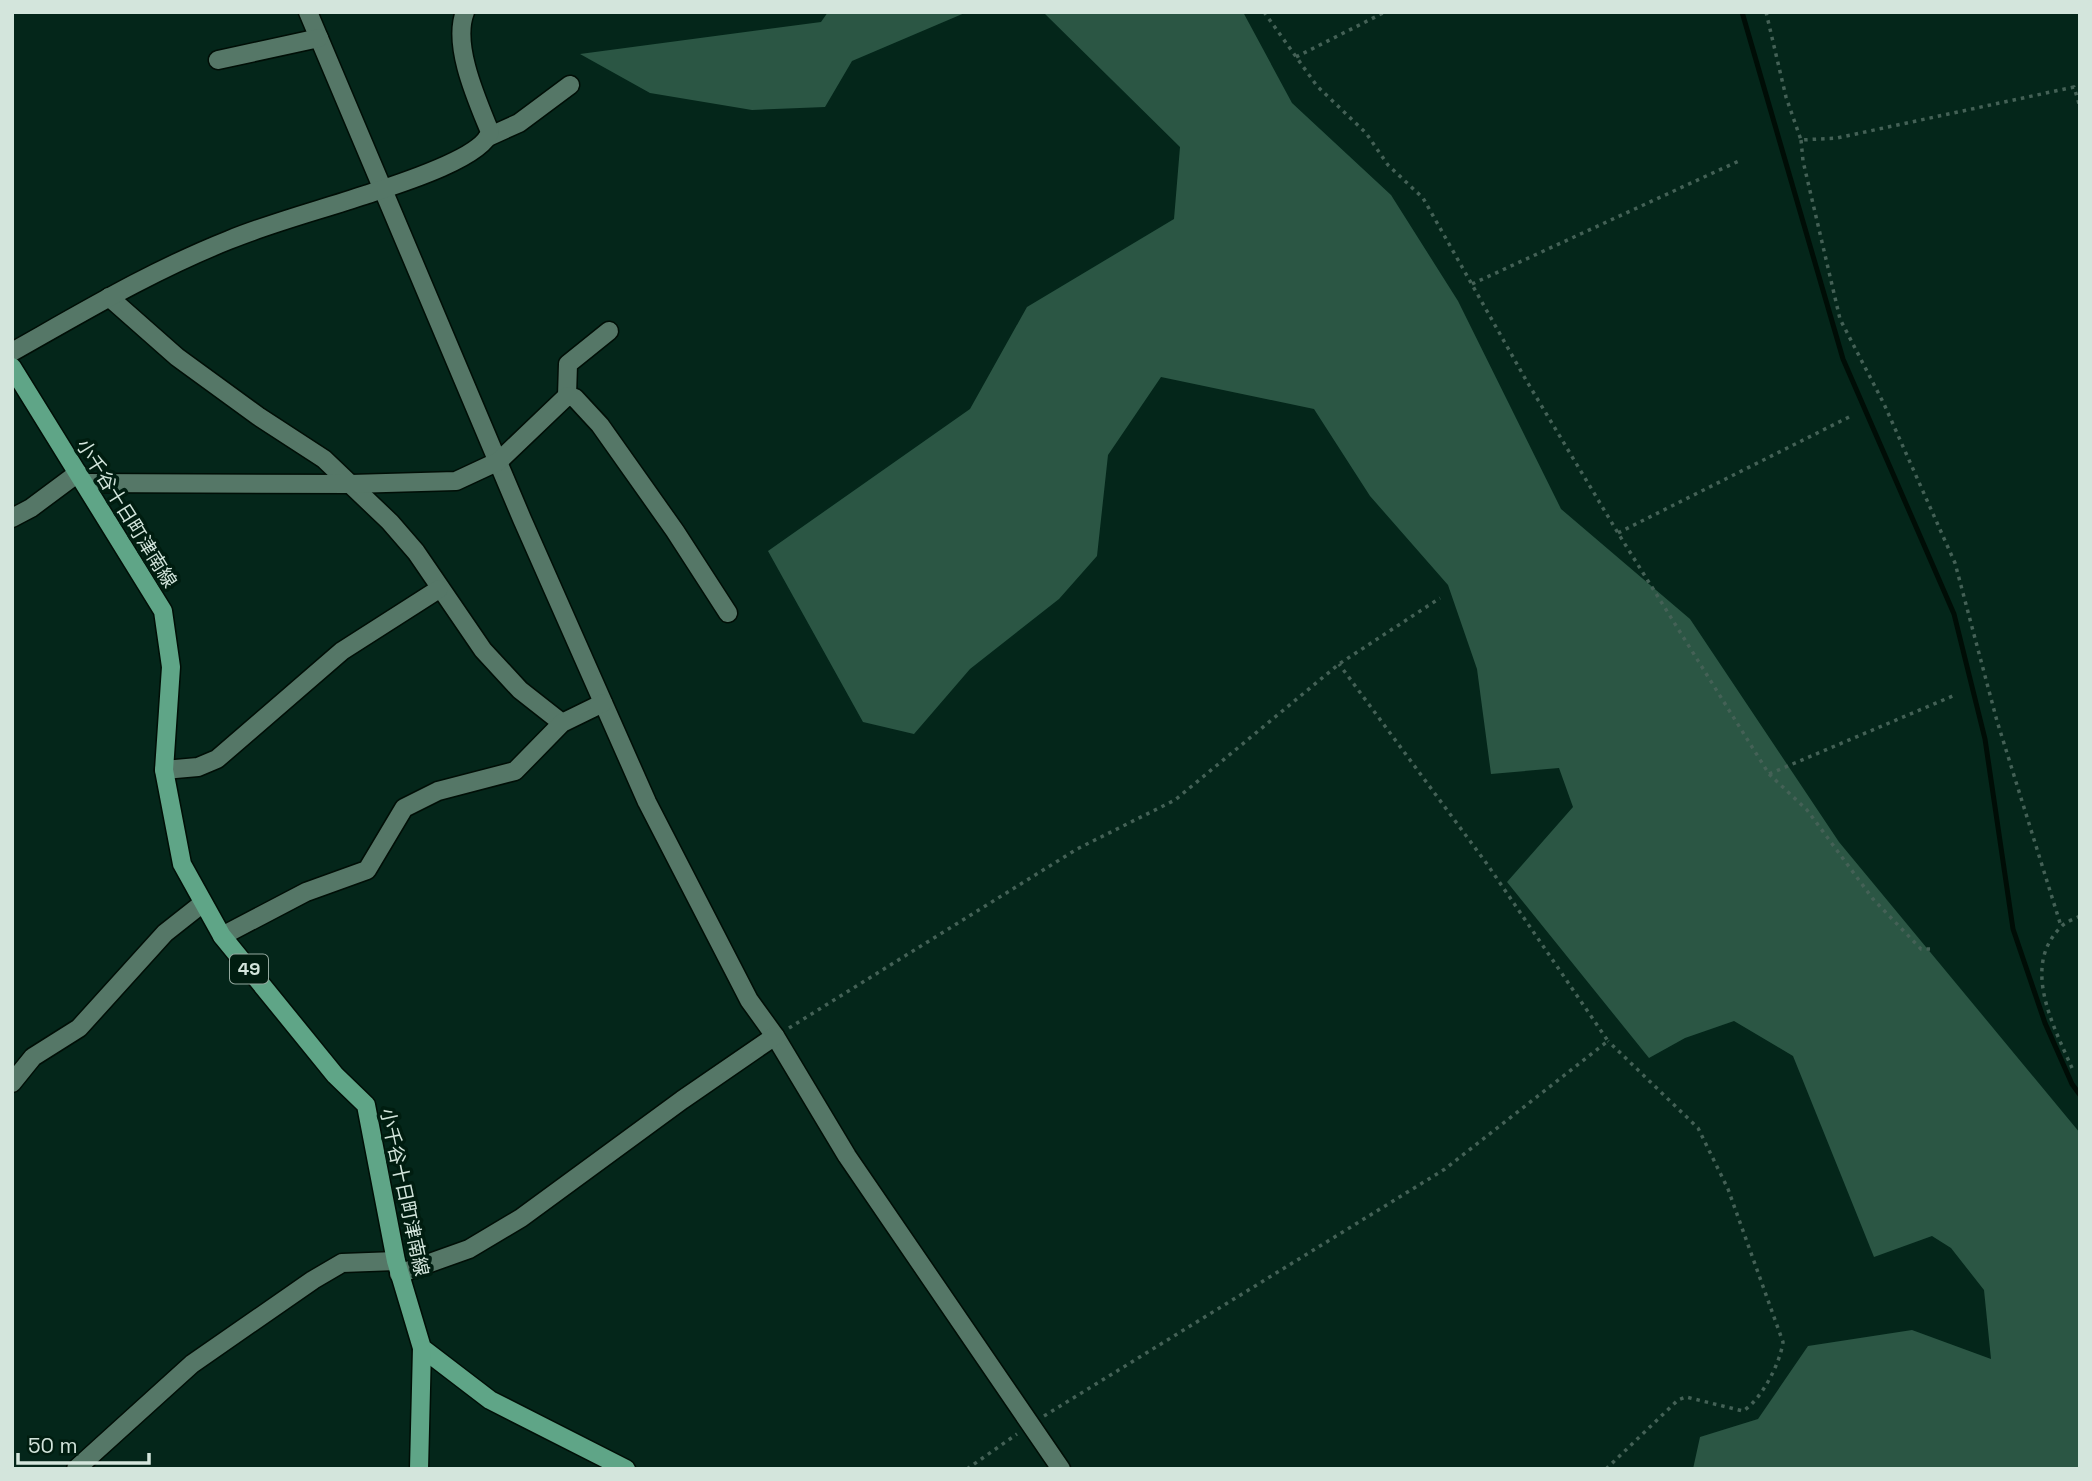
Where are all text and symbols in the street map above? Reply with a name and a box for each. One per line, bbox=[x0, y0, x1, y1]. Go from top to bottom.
street label: 小千谷十日町津南線 bbox=[71, 434, 182, 592]
road number: 49 bbox=[230, 954, 268, 984]
street label: 小千谷十日町津南線 bbox=[375, 1106, 435, 1278]
scale bar bbox=[18, 1422, 149, 1466]
text: 50 m bbox=[28, 1432, 78, 1459]

